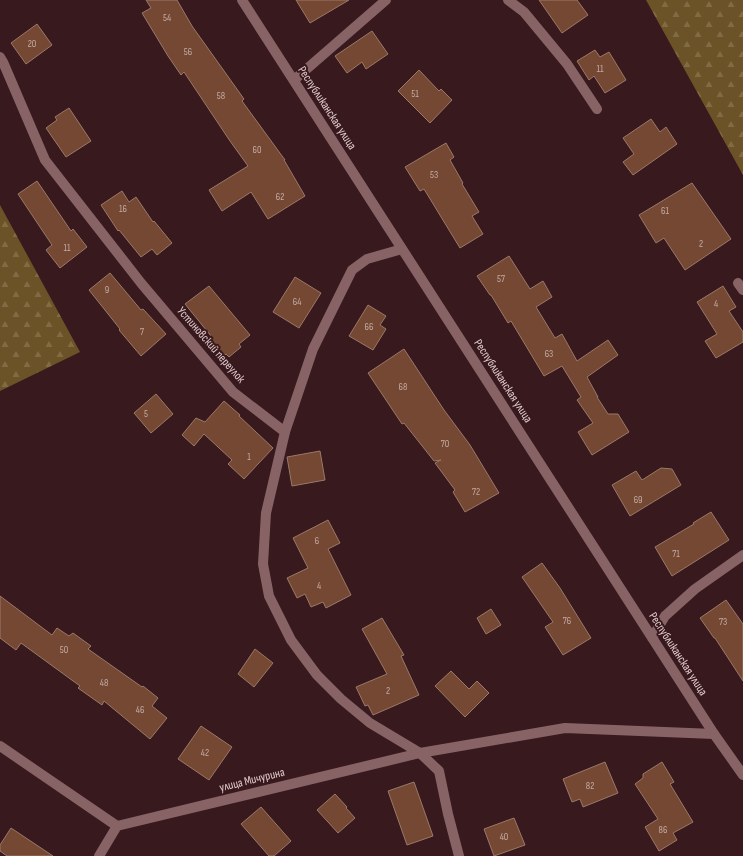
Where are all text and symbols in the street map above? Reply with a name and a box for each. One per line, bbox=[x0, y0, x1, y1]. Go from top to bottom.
house number: 54 bbox=[163, 12, 171, 24]
house number: 20 bbox=[28, 38, 36, 50]
house number: 56 bbox=[184, 46, 192, 58]
street label: Республиканская улица bbox=[294, 63, 360, 153]
house number: 11 bbox=[597, 63, 604, 75]
house number: 51 bbox=[411, 88, 419, 100]
house number: 58 bbox=[217, 90, 225, 102]
house number: 60 bbox=[253, 144, 261, 156]
house number: 53 bbox=[430, 169, 438, 181]
house number: 62 bbox=[276, 191, 284, 203]
house number: 16 bbox=[119, 203, 127, 215]
house number: 61 bbox=[661, 205, 669, 217]
house number: 2 bbox=[699, 238, 703, 250]
house number: 11 bbox=[64, 242, 71, 254]
house number: 57 bbox=[497, 273, 505, 285]
house number: 9 bbox=[105, 284, 109, 296]
house number: 64 bbox=[293, 296, 301, 308]
house number: 4 bbox=[714, 298, 718, 310]
street label: Устиновский переулок bbox=[174, 304, 249, 387]
house number: 66 bbox=[365, 321, 373, 333]
house number: 7 bbox=[140, 326, 144, 338]
street label: Республиканская улица bbox=[470, 336, 536, 426]
house number: 63 bbox=[545, 348, 553, 360]
house number: 68 bbox=[399, 381, 407, 393]
house number: 5 bbox=[144, 408, 148, 420]
house number: 70 bbox=[441, 438, 449, 450]
house number: 1 bbox=[247, 451, 251, 463]
house number: 72 bbox=[472, 486, 480, 498]
house number: 69 bbox=[634, 494, 642, 506]
house number: 6 bbox=[315, 535, 319, 547]
house number: 71 bbox=[672, 548, 680, 560]
house number: 4 bbox=[317, 580, 321, 592]
street label: Республиканская улица bbox=[645, 609, 711, 699]
house number: 76 bbox=[563, 615, 571, 627]
house number: 73 bbox=[719, 616, 727, 628]
house number: 50 bbox=[60, 644, 68, 656]
house number: 48 bbox=[100, 677, 108, 689]
house number: 2 bbox=[386, 685, 390, 697]
house number: 46 bbox=[136, 704, 144, 716]
house number: 42 bbox=[201, 747, 209, 759]
street label: улица Мичурина bbox=[218, 765, 286, 795]
house number: 82 bbox=[586, 780, 594, 792]
house number: 86 bbox=[659, 824, 667, 836]
house number: 40 bbox=[500, 831, 508, 843]

